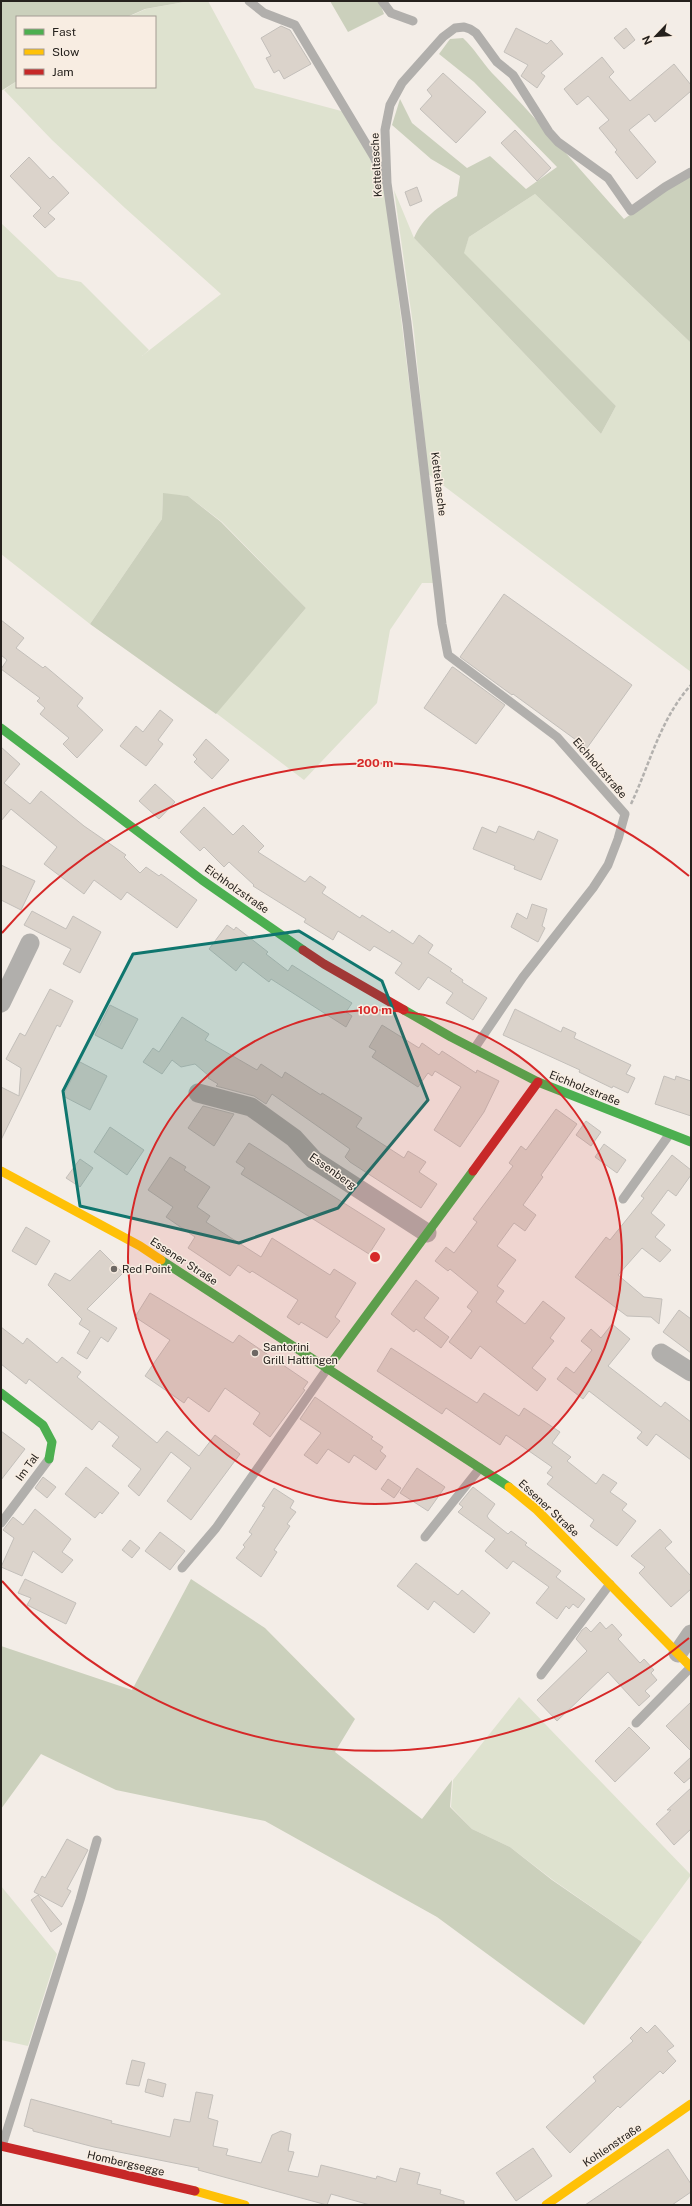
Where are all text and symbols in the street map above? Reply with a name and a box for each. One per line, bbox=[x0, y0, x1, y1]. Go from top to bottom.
legend bbox=[16, 16, 156, 88]
north arrow bbox=[636, 16, 676, 56]
text: Fast bbox=[52, 25, 77, 39]
text: N bbox=[640, 34, 654, 47]
text: Slow bbox=[52, 45, 80, 59]
text: Jam bbox=[52, 65, 74, 79]
street label: Ketteltasche bbox=[368, 132, 384, 198]
street label: Ketteltasche bbox=[429, 451, 449, 517]
street label: Eichholzstraße bbox=[571, 736, 629, 800]
text: 200 m bbox=[357, 756, 393, 770]
street label: Eichholzstraße bbox=[203, 862, 271, 916]
text: 100 m bbox=[358, 1003, 392, 1017]
street label: Eichholzstraße bbox=[548, 1068, 622, 1108]
street label: Essenberg bbox=[307, 1151, 359, 1192]
street label: Essener Straße bbox=[148, 1235, 220, 1287]
centre of rings bbox=[368, 1250, 382, 1264]
place label: Red Point bbox=[122, 1263, 171, 1275]
marker: Red Point bbox=[109, 1264, 119, 1274]
place label: Santorini Grill Hattingen bbox=[263, 1341, 338, 1366]
marker: Santorini Grill Hattingen bbox=[250, 1348, 260, 1358]
street label: Im Tal bbox=[13, 1451, 41, 1483]
street label: Essener Straße bbox=[516, 1477, 582, 1539]
street label: Kohlenstraße bbox=[580, 2121, 644, 2169]
street label: Hombergsegge bbox=[86, 2148, 166, 2178]

